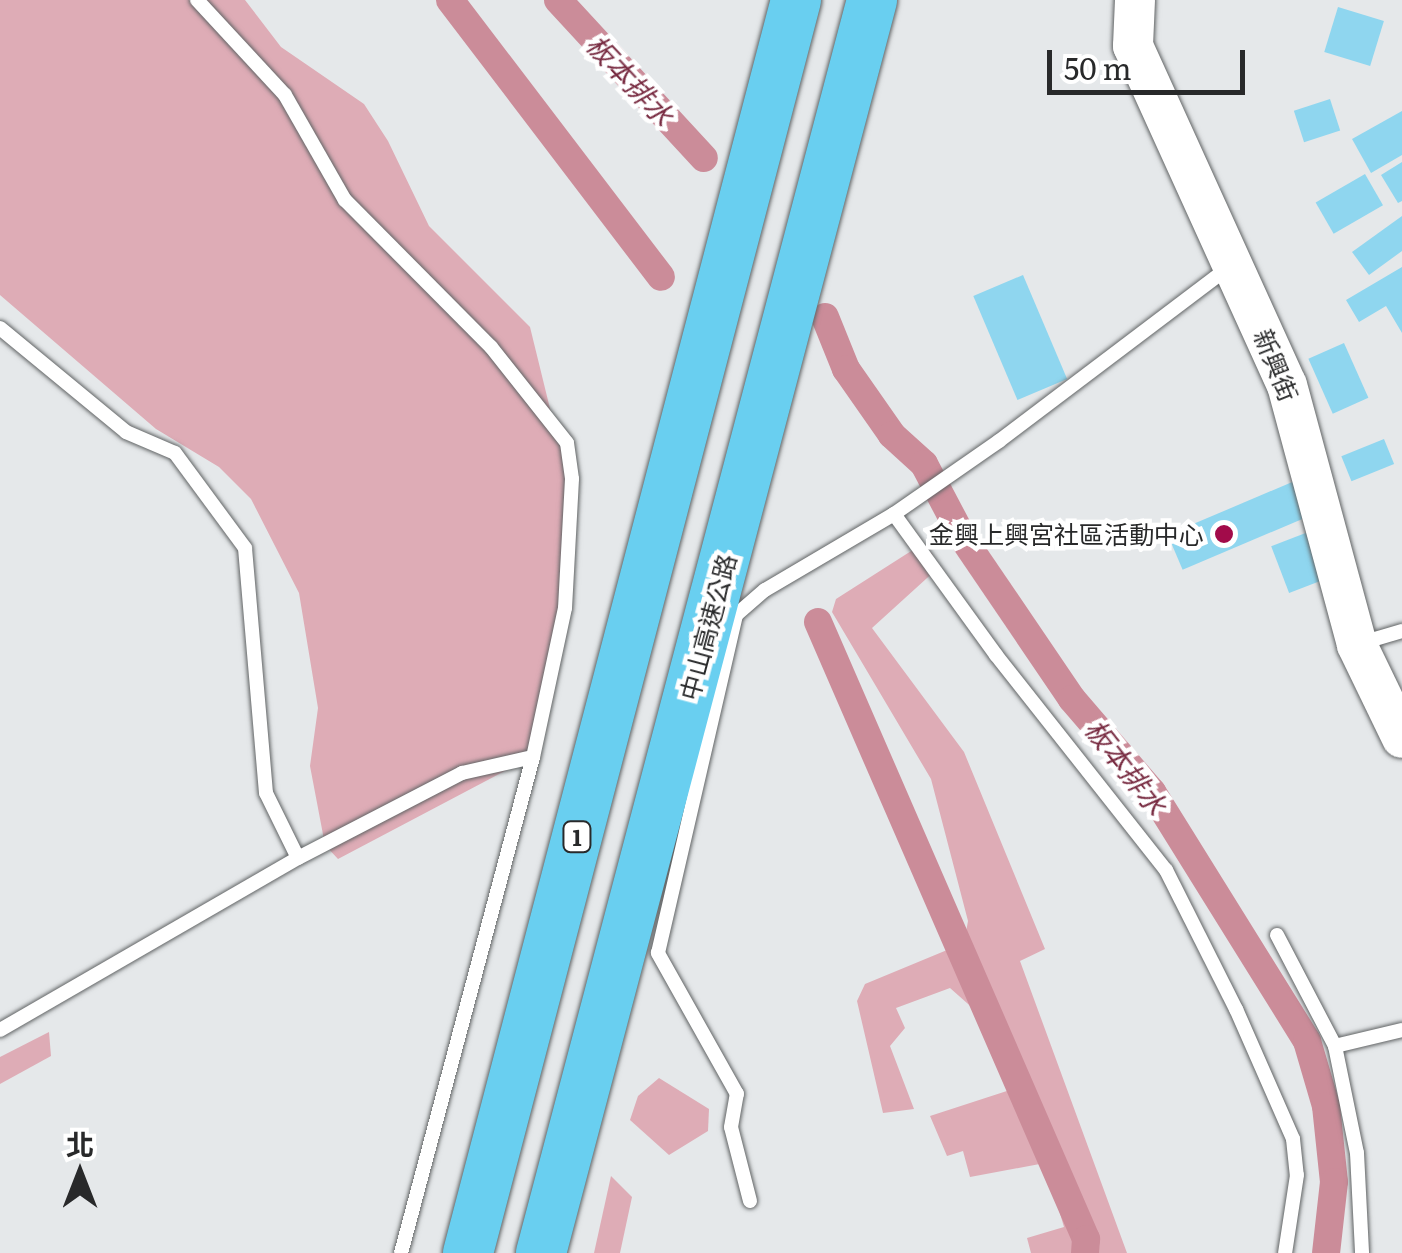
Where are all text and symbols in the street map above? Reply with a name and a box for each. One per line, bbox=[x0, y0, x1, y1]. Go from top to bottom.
water label: 板本排水 bbox=[581, 27, 681, 131]
scale bar bbox=[1052, 30, 1250, 92]
text: 50 m bbox=[1064, 45, 1132, 89]
street label: 新興街 bbox=[1248, 325, 1304, 405]
place label: 金興上興宮社區活動中心 bbox=[929, 519, 1204, 549]
marker: 金興上興宮社區活動中心 bbox=[1213, 523, 1235, 545]
street label: 中山高速公路 bbox=[674, 551, 742, 703]
water label: 板本排水 bbox=[1079, 712, 1175, 820]
road number: 1 bbox=[562, 820, 592, 854]
text: 北 bbox=[66, 1122, 94, 1164]
north arrow bbox=[30, 1123, 130, 1223]

